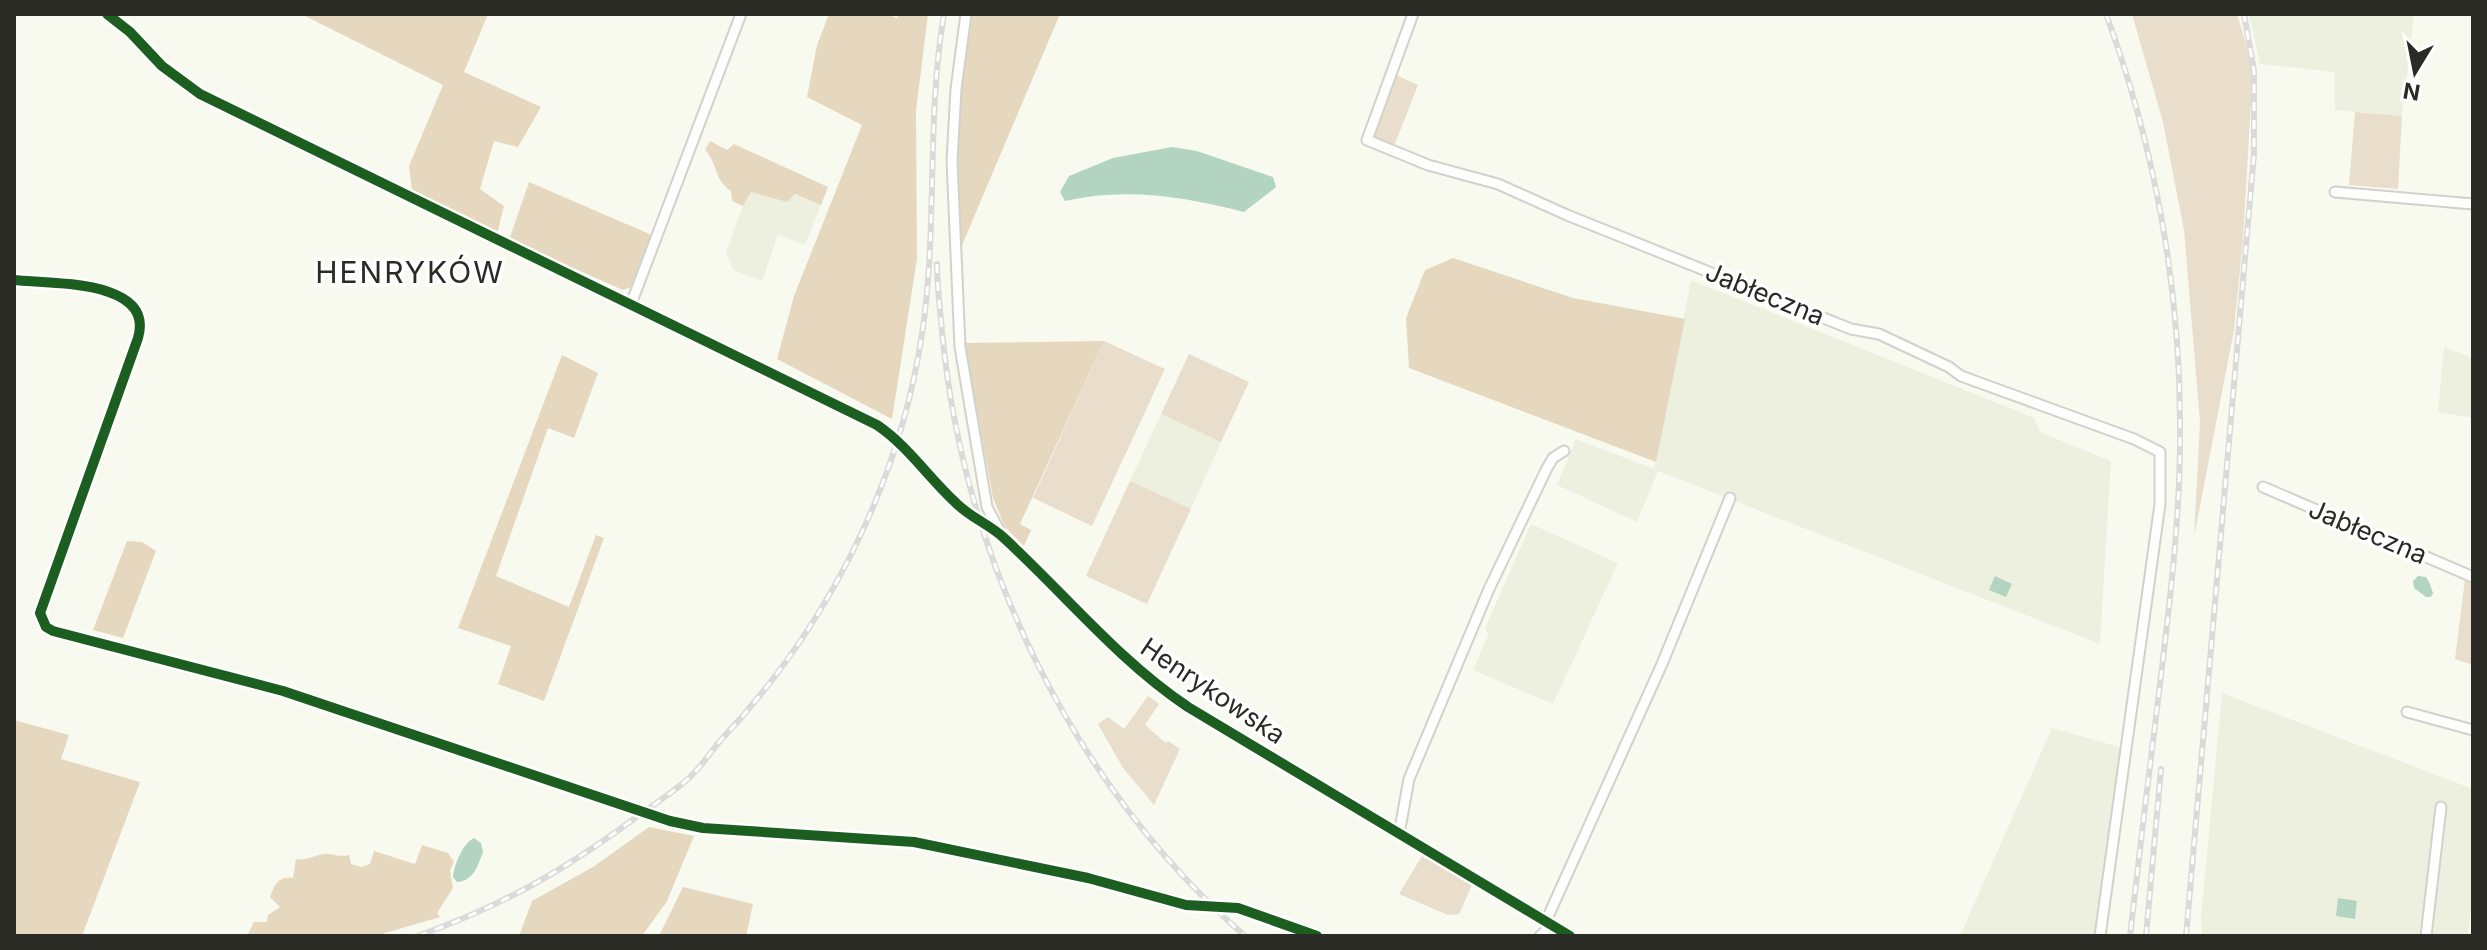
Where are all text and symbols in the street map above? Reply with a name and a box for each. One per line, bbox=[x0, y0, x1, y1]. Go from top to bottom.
north arrow bbox=[2375, 32, 2455, 112]
text: N bbox=[2401, 77, 2422, 106]
district label: HENRYKÓW bbox=[315, 254, 505, 290]
street label: Jabłeczna bbox=[1701, 256, 1829, 331]
street label: Jabłeczna bbox=[2304, 493, 2432, 570]
street label: Henrykowska bbox=[1135, 631, 1291, 750]

